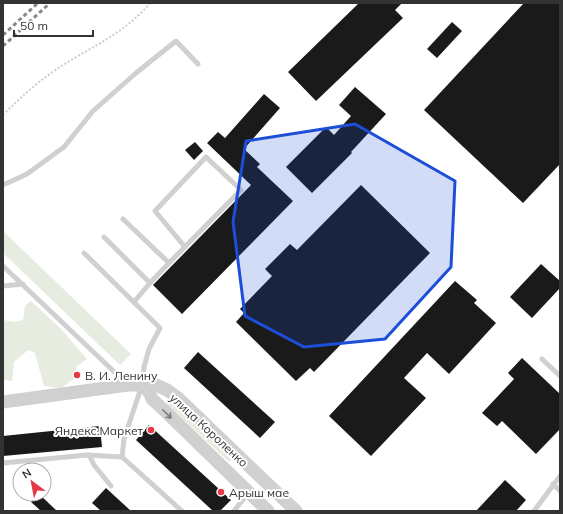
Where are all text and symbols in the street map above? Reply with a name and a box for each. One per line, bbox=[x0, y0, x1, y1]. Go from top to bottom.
scale bar bbox=[14, 12, 93, 38]
text: 50 m bbox=[20, 18, 48, 33]
place label: В. И. Ленину bbox=[85, 368, 158, 383]
marker: В. И. Ленину bbox=[72, 370, 82, 380]
street label: улица Короленко bbox=[167, 390, 251, 470]
one-way arrow bbox=[162, 409, 172, 419]
place label: Яндекс.Маркет bbox=[55, 423, 144, 438]
marker: Яндекс.Маркет bbox=[146, 425, 156, 435]
north arrow bbox=[12, 462, 52, 502]
text: N bbox=[19, 465, 34, 482]
place label: Арыш мае bbox=[229, 485, 289, 500]
marker: Арыш мае bbox=[216, 487, 226, 497]

